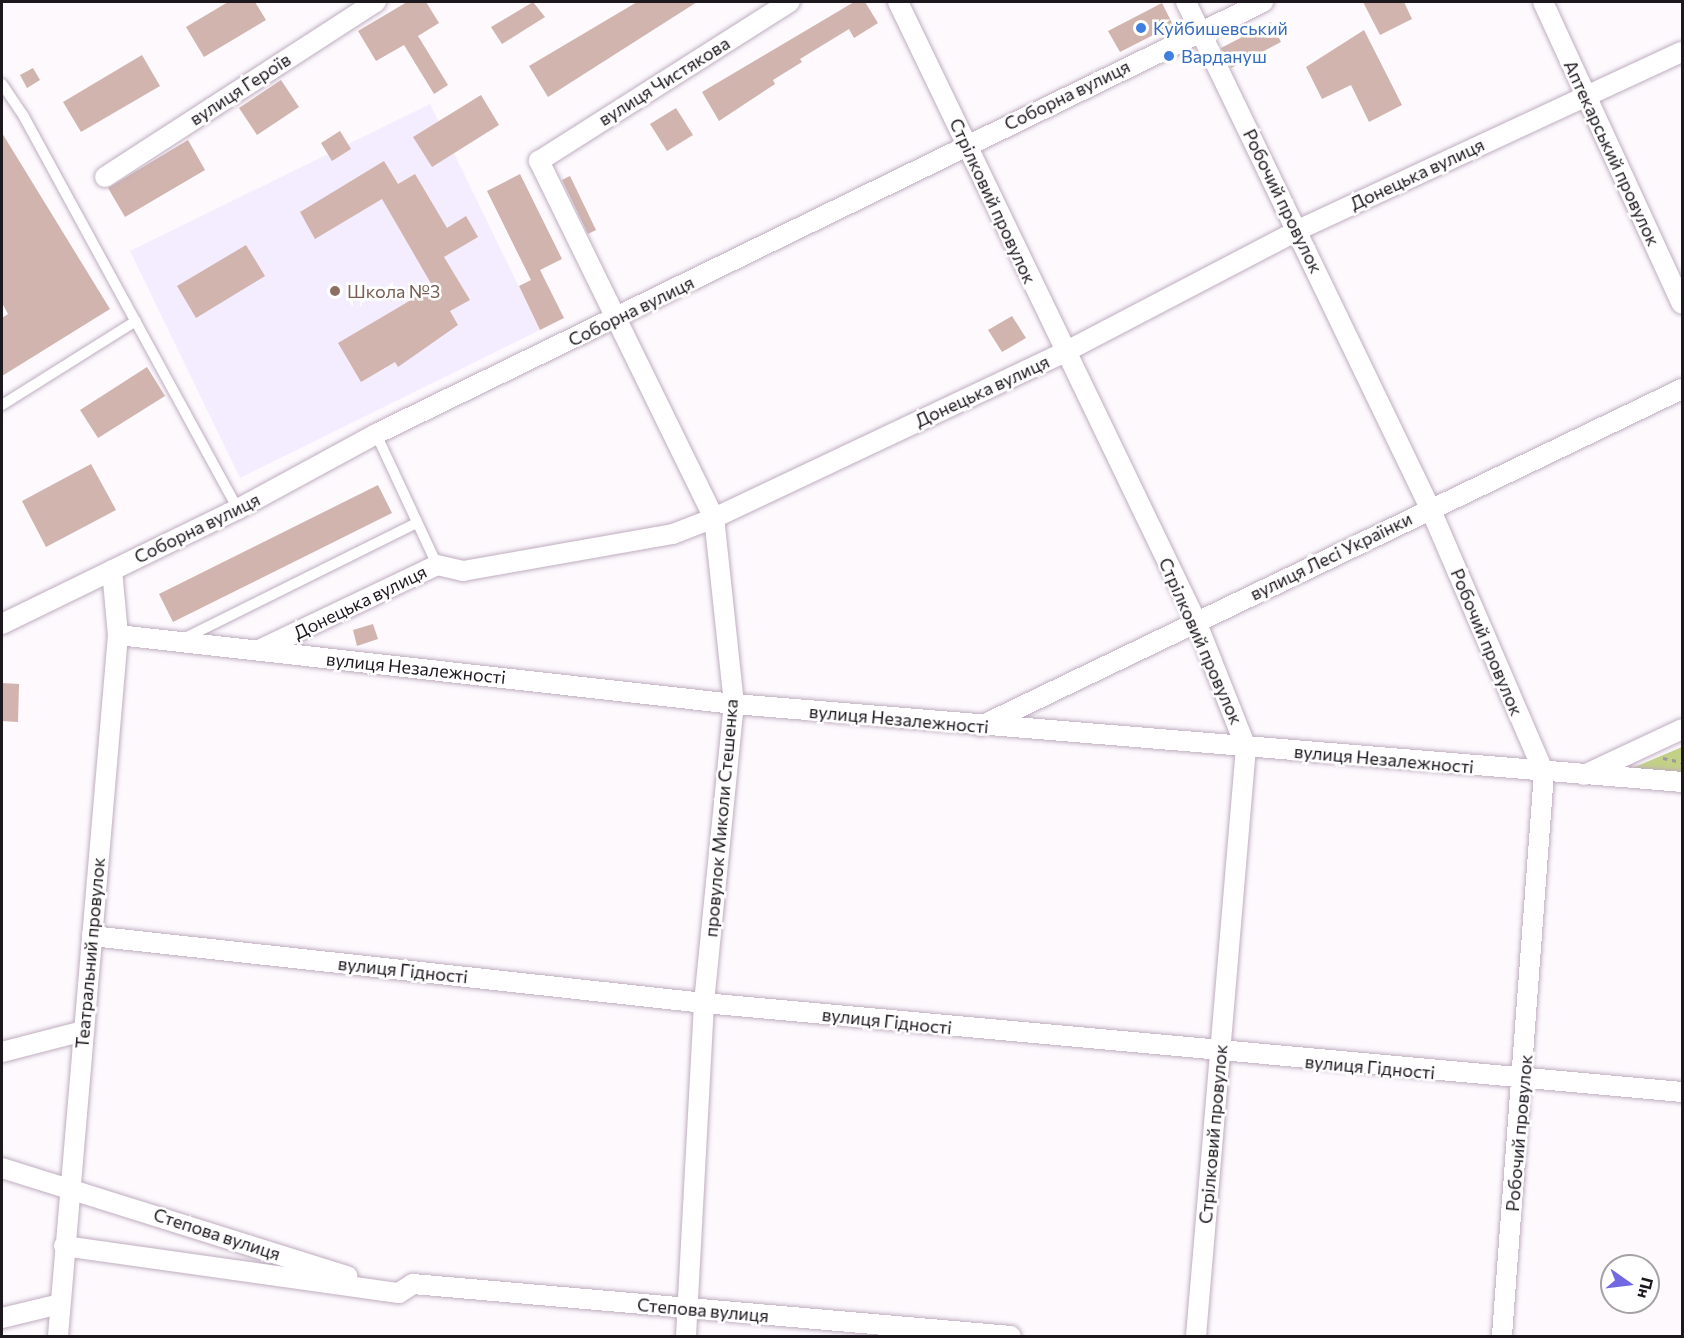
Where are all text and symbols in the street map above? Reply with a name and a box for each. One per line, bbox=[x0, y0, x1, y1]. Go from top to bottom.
place label: Куйбишевський bbox=[1153, 17, 1288, 39]
marker: Куйбишевський bbox=[1134, 21, 1148, 35]
street label: вулиця Чистякова bbox=[594, 32, 734, 130]
place label: Вардануш bbox=[1181, 45, 1267, 67]
street label: вулиця Героїв bbox=[185, 48, 295, 130]
marker: Вардануш bbox=[1162, 49, 1176, 63]
street label: Соборна вулиця bbox=[1001, 55, 1133, 135]
street label: Аптекарський провулок bbox=[1559, 57, 1665, 249]
street label: Стрілковий провулок bbox=[945, 115, 1041, 287]
street label: Робочий провулок bbox=[1239, 125, 1327, 277]
street label: Донецька вулиця bbox=[1346, 133, 1488, 215]
street label: Соборна вулиця bbox=[565, 271, 697, 351]
place label: Школа №3 bbox=[347, 280, 440, 302]
marker: Школа №3 bbox=[328, 284, 342, 298]
street label: Донецька вулиця bbox=[911, 350, 1053, 432]
street label: Соборна вулиця bbox=[131, 488, 263, 568]
street label: вулиця Лесі Українки bbox=[1246, 507, 1416, 605]
street label: Стрілковий провулок bbox=[1154, 554, 1248, 728]
street label: Донецька вулиця bbox=[290, 560, 430, 644]
street label: Робочий провулок bbox=[1446, 565, 1528, 719]
street label: вулиця Незалежності bbox=[325, 648, 507, 688]
street label: провулок Миколи Стешенка bbox=[700, 698, 742, 938]
street label: вулиця Незалежності bbox=[808, 700, 990, 738]
street label: вулиця Незалежності bbox=[1293, 740, 1475, 778]
street label: Театральний провулок bbox=[71, 857, 109, 1049]
street label: вулиця Гідності bbox=[337, 952, 469, 988]
street label: вулиця Гідності bbox=[821, 1003, 953, 1039]
street label: Стрілковий провулок bbox=[1194, 1043, 1232, 1225]
street label: вулиця Гідності bbox=[1304, 1051, 1436, 1083]
street label: Робочий провулок bbox=[1501, 1054, 1537, 1212]
street label: Степова вулиця bbox=[151, 1203, 283, 1265]
north arrow bbox=[1600, 1254, 1660, 1314]
text: Пн bbox=[1634, 1275, 1658, 1301]
street label: Степова вулиця bbox=[636, 1293, 770, 1327]

